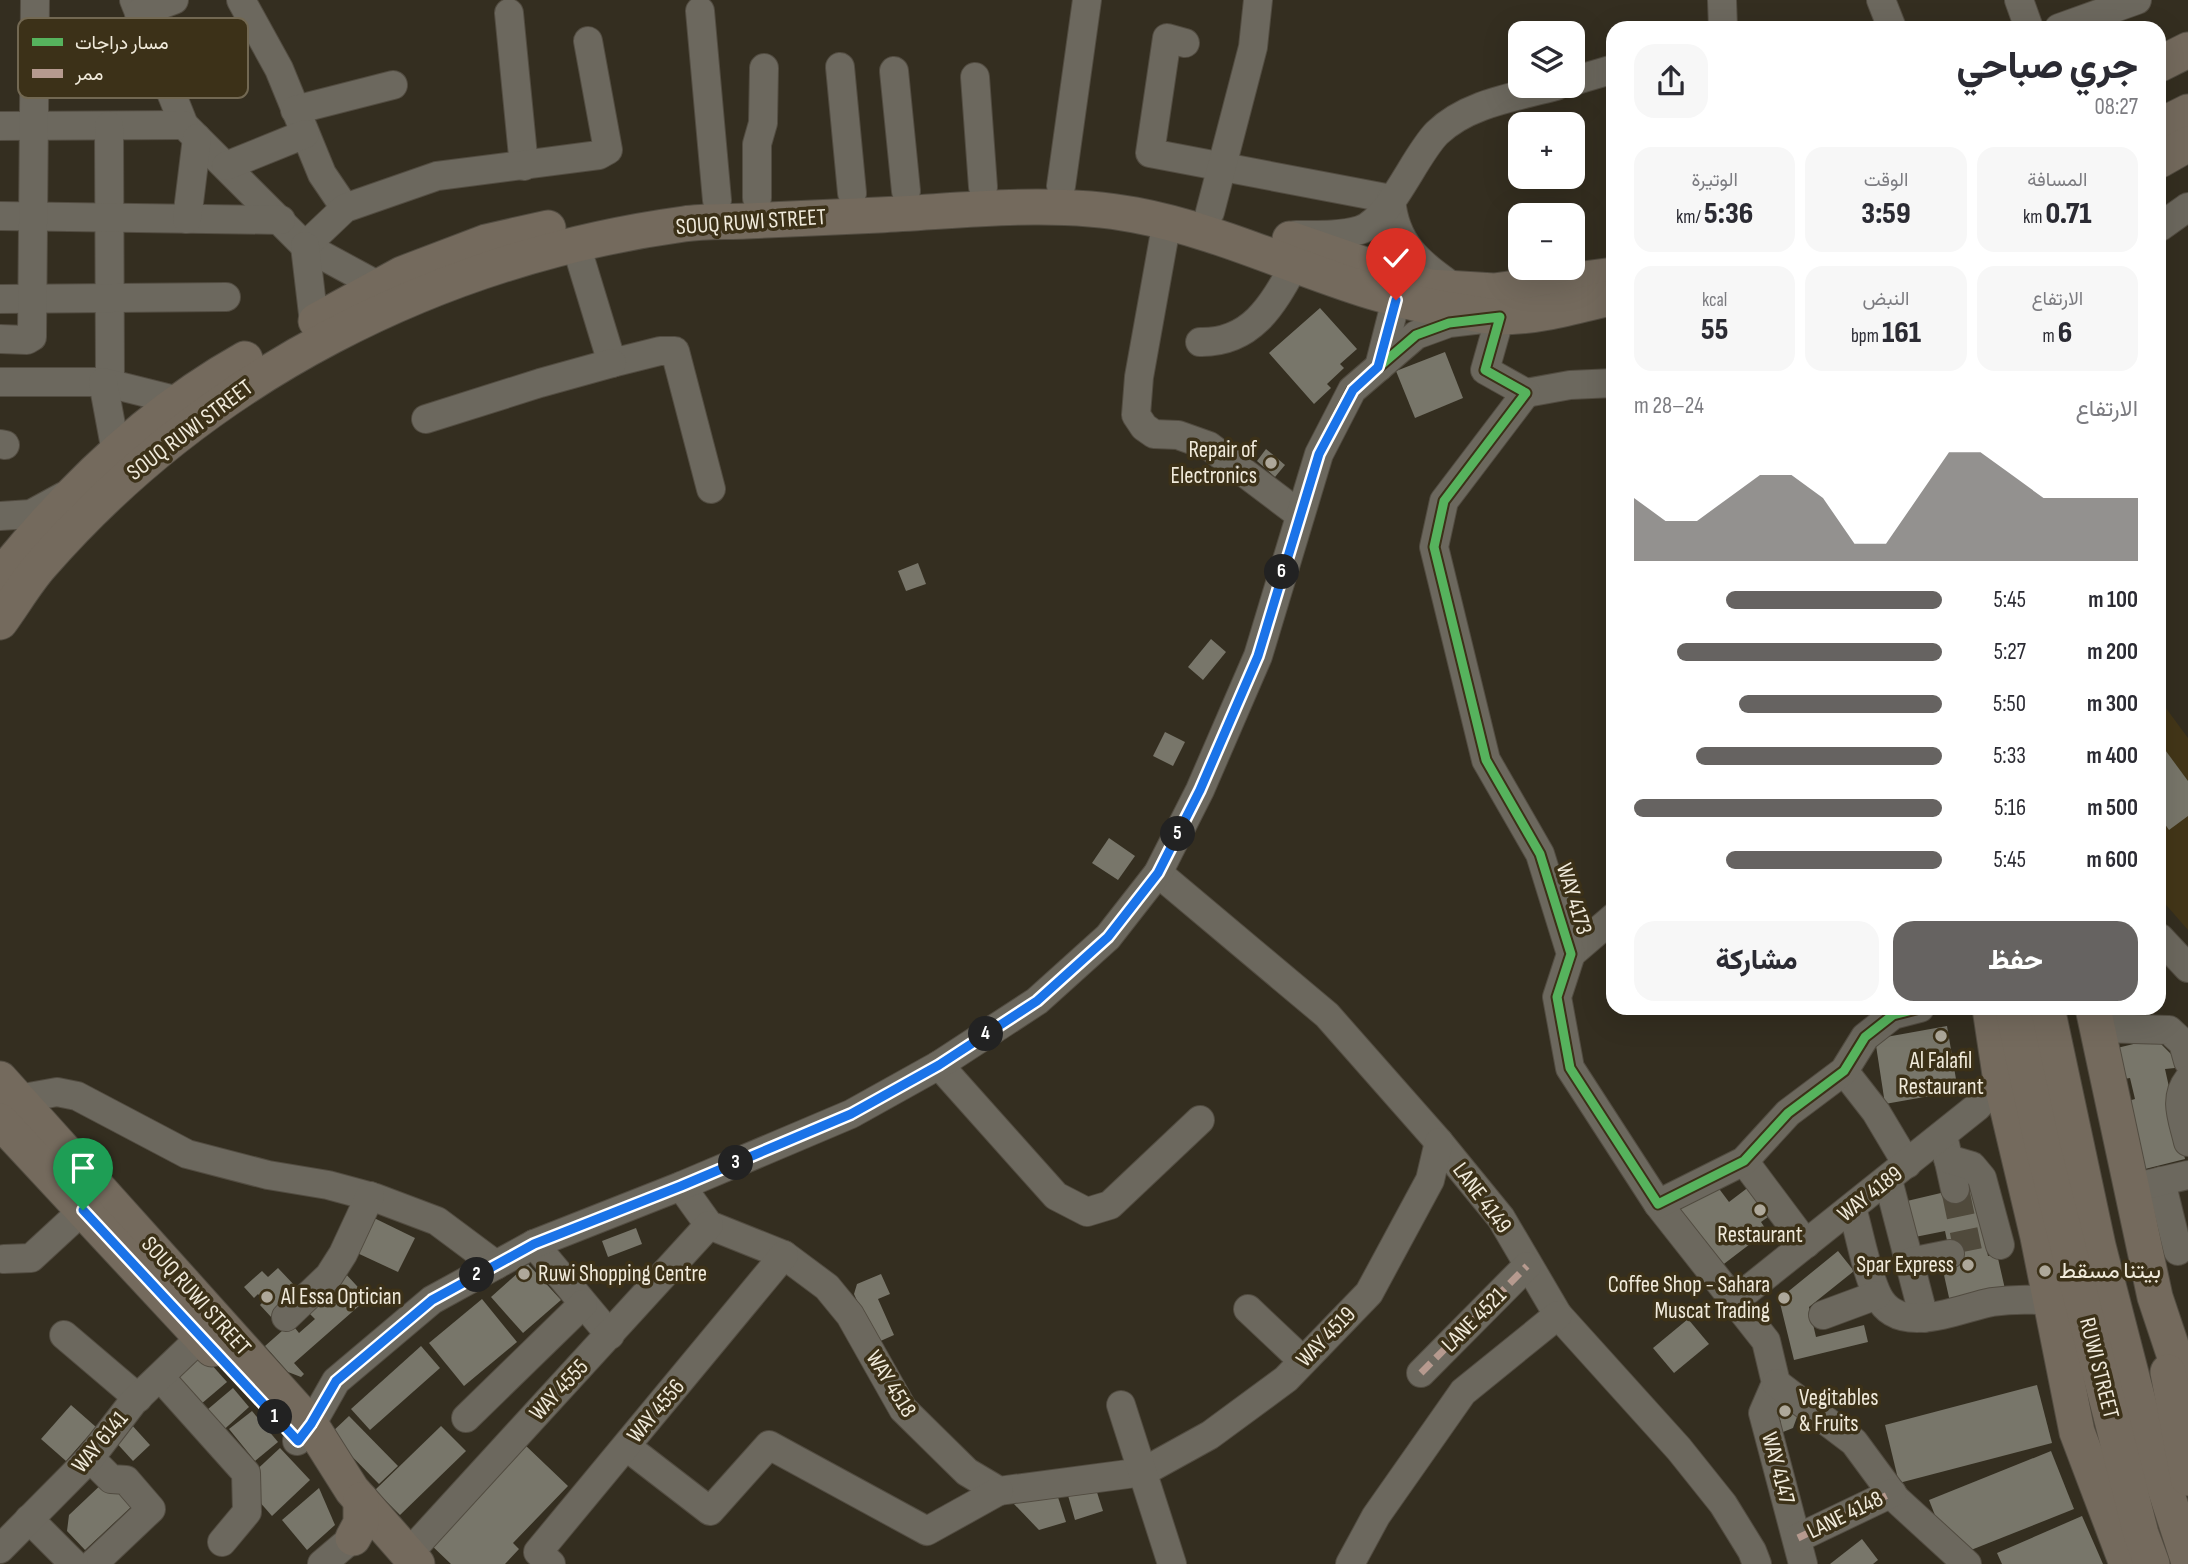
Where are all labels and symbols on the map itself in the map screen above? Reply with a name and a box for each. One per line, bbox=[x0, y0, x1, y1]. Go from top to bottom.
legend bbox=[18, 18, 248, 98]
text: مسار دراجات bbox=[75, 32, 169, 55]
text: ممر bbox=[74, 63, 103, 86]
street label: SOUQ RUWI STREET bbox=[675, 203, 827, 241]
pin bbox=[1366, 228, 1426, 300]
street label: SOUQ RUWI STREET bbox=[121, 373, 259, 487]
place label: Repair of Electronics bbox=[1171, 436, 1257, 490]
marker: Repair of Electronics bbox=[1263, 455, 1279, 471]
pin: 6 bbox=[1264, 554, 1300, 590]
pin: 5 bbox=[1160, 816, 1196, 852]
street label: WAY 4173 bbox=[1550, 860, 1598, 938]
pin: 4 bbox=[968, 1016, 1004, 1052]
marker: Al Falafil Restaurant bbox=[1933, 1028, 1949, 1044]
place label: Al Falafil Restaurant bbox=[1898, 1047, 1984, 1101]
pin bbox=[53, 1138, 113, 1210]
pin: 3 bbox=[718, 1146, 754, 1180]
street label: LANE 4149 bbox=[1446, 1157, 1518, 1239]
street label: WAY 4189 bbox=[1832, 1160, 1908, 1228]
marker: Restaurant bbox=[1752, 1202, 1768, 1218]
place label: Restaurant bbox=[1717, 1221, 1803, 1249]
street label: SOUQ RUWI STREET bbox=[135, 1231, 257, 1361]
place label: Spar Express bbox=[1856, 1251, 1954, 1279]
marker: Spar Express bbox=[1960, 1257, 1976, 1273]
place label: بيتنا مسقط bbox=[2059, 1257, 2161, 1285]
pin: 2 bbox=[460, 1258, 494, 1292]
place label: Ruwi Shopping Centre bbox=[538, 1260, 707, 1288]
marker: بيتنا مسقط bbox=[2037, 1263, 2053, 1279]
marker: Ruwi Shopping Centre bbox=[516, 1266, 532, 1282]
place label: Coffee Shop - Sahara Muscat Trading bbox=[1608, 1271, 1770, 1325]
street label: LANE 4521 bbox=[1436, 1282, 1512, 1358]
place label: Al Essa Optician bbox=[280, 1283, 402, 1311]
marker: Al Essa Optician bbox=[259, 1289, 275, 1305]
marker: Coffee Shop - Sahara Muscat Trading bbox=[1776, 1290, 1792, 1306]
street label: WAY 4519 bbox=[1290, 1301, 1362, 1373]
street label: RUWI STREET bbox=[2073, 1315, 2125, 1421]
street label: WAY 4518 bbox=[860, 1345, 922, 1423]
street label: WAY 4555 bbox=[524, 1353, 594, 1427]
street label: WAY 4556 bbox=[621, 1373, 691, 1449]
place label: Vegitables & Fruits bbox=[1799, 1384, 1878, 1438]
pin: 1 bbox=[258, 1400, 292, 1434]
marker: Vegitables & Fruits bbox=[1777, 1403, 1793, 1419]
street label: WAY 6141 bbox=[66, 1405, 134, 1479]
street label: WAY 4147 bbox=[1755, 1429, 1801, 1507]
street label: LANE 4148 bbox=[1802, 1485, 1888, 1545]

